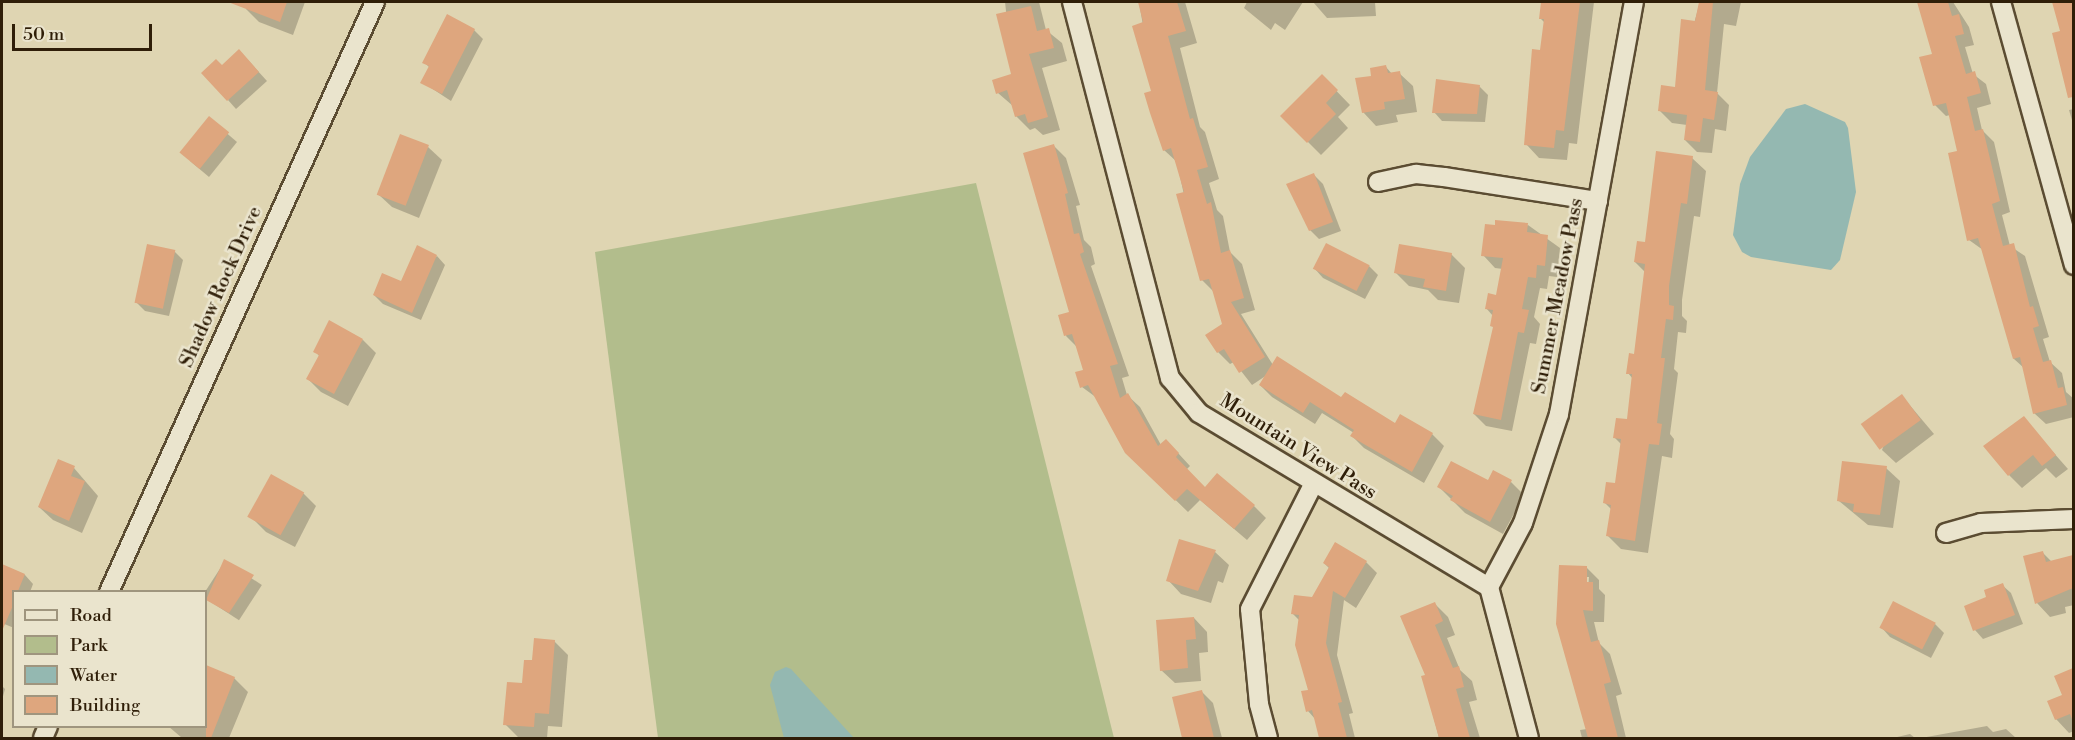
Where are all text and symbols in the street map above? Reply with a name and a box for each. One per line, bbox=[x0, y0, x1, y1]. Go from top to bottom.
scale bar bbox=[15, 12, 154, 50]
text: 50 m bbox=[23, 23, 64, 46]
street label: Summer Meadow Pass bbox=[1527, 196, 1589, 396]
street label: Shadow Rock Drive bbox=[175, 203, 267, 371]
street label: Mountain View Pass bbox=[1215, 389, 1381, 505]
legend bbox=[12, 590, 207, 728]
text: Road bbox=[70, 604, 112, 627]
text: Park bbox=[70, 634, 107, 657]
text: Water bbox=[70, 664, 117, 687]
text: Building bbox=[70, 694, 140, 717]

